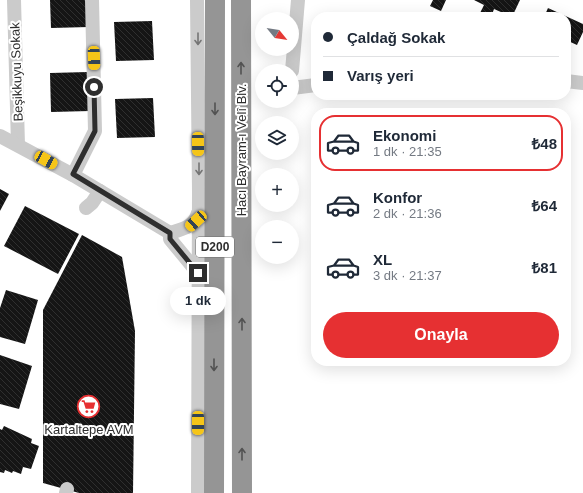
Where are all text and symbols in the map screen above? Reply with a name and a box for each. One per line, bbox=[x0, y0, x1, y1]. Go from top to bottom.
north arrow bbox=[255, 12, 299, 56]
map controls bbox=[255, 12, 299, 264]
street label: Beşikkuyu Sokak bbox=[7, 22, 26, 122]
text: Çaldağ Sokak bbox=[347, 29, 445, 46]
one-way arrow bbox=[194, 32, 202, 45]
car bbox=[88, 46, 100, 70]
one-way arrow bbox=[237, 62, 245, 75]
button: locate bbox=[255, 64, 299, 108]
text: Varış yeri bbox=[347, 67, 414, 84]
route start bbox=[85, 78, 103, 96]
street label: Hacı Bayram-ı Velî Blv. bbox=[234, 84, 249, 216]
one-way arrow bbox=[211, 102, 219, 115]
button: layers bbox=[255, 116, 299, 160]
icon: car bbox=[325, 125, 361, 161]
text: Ekonomi bbox=[373, 127, 436, 144]
car bbox=[192, 132, 204, 156]
text: ₺48 bbox=[532, 135, 557, 152]
text: 1 dk · 21:35 bbox=[373, 144, 442, 159]
car bbox=[33, 149, 59, 171]
one-way arrow bbox=[195, 162, 203, 175]
button: + bbox=[255, 168, 299, 212]
icon: car bbox=[325, 187, 361, 223]
text: Konfor bbox=[373, 189, 422, 206]
text: ₺64 bbox=[532, 197, 557, 214]
text: 2 dk · 21:36 bbox=[373, 206, 442, 221]
car bbox=[183, 209, 209, 233]
button: − bbox=[255, 220, 299, 264]
road number: D200 bbox=[196, 237, 234, 257]
icon: car bbox=[325, 249, 361, 285]
text: XL bbox=[373, 251, 392, 268]
text: ₺81 bbox=[532, 259, 557, 276]
route end bbox=[189, 264, 207, 282]
text: 3 dk · 21:37 bbox=[373, 268, 442, 283]
callout: 1 dk bbox=[170, 287, 226, 315]
text: 1 dk bbox=[185, 293, 211, 308]
button: Onayla bbox=[323, 312, 559, 358]
one-way arrow bbox=[238, 318, 246, 331]
one-way arrow bbox=[210, 358, 218, 371]
supermarket icon: Kartaltepe AVM bbox=[76, 394, 102, 420]
car bbox=[192, 411, 204, 435]
place label: Kartaltepe AVM bbox=[44, 422, 134, 437]
one-way arrow bbox=[238, 448, 246, 461]

